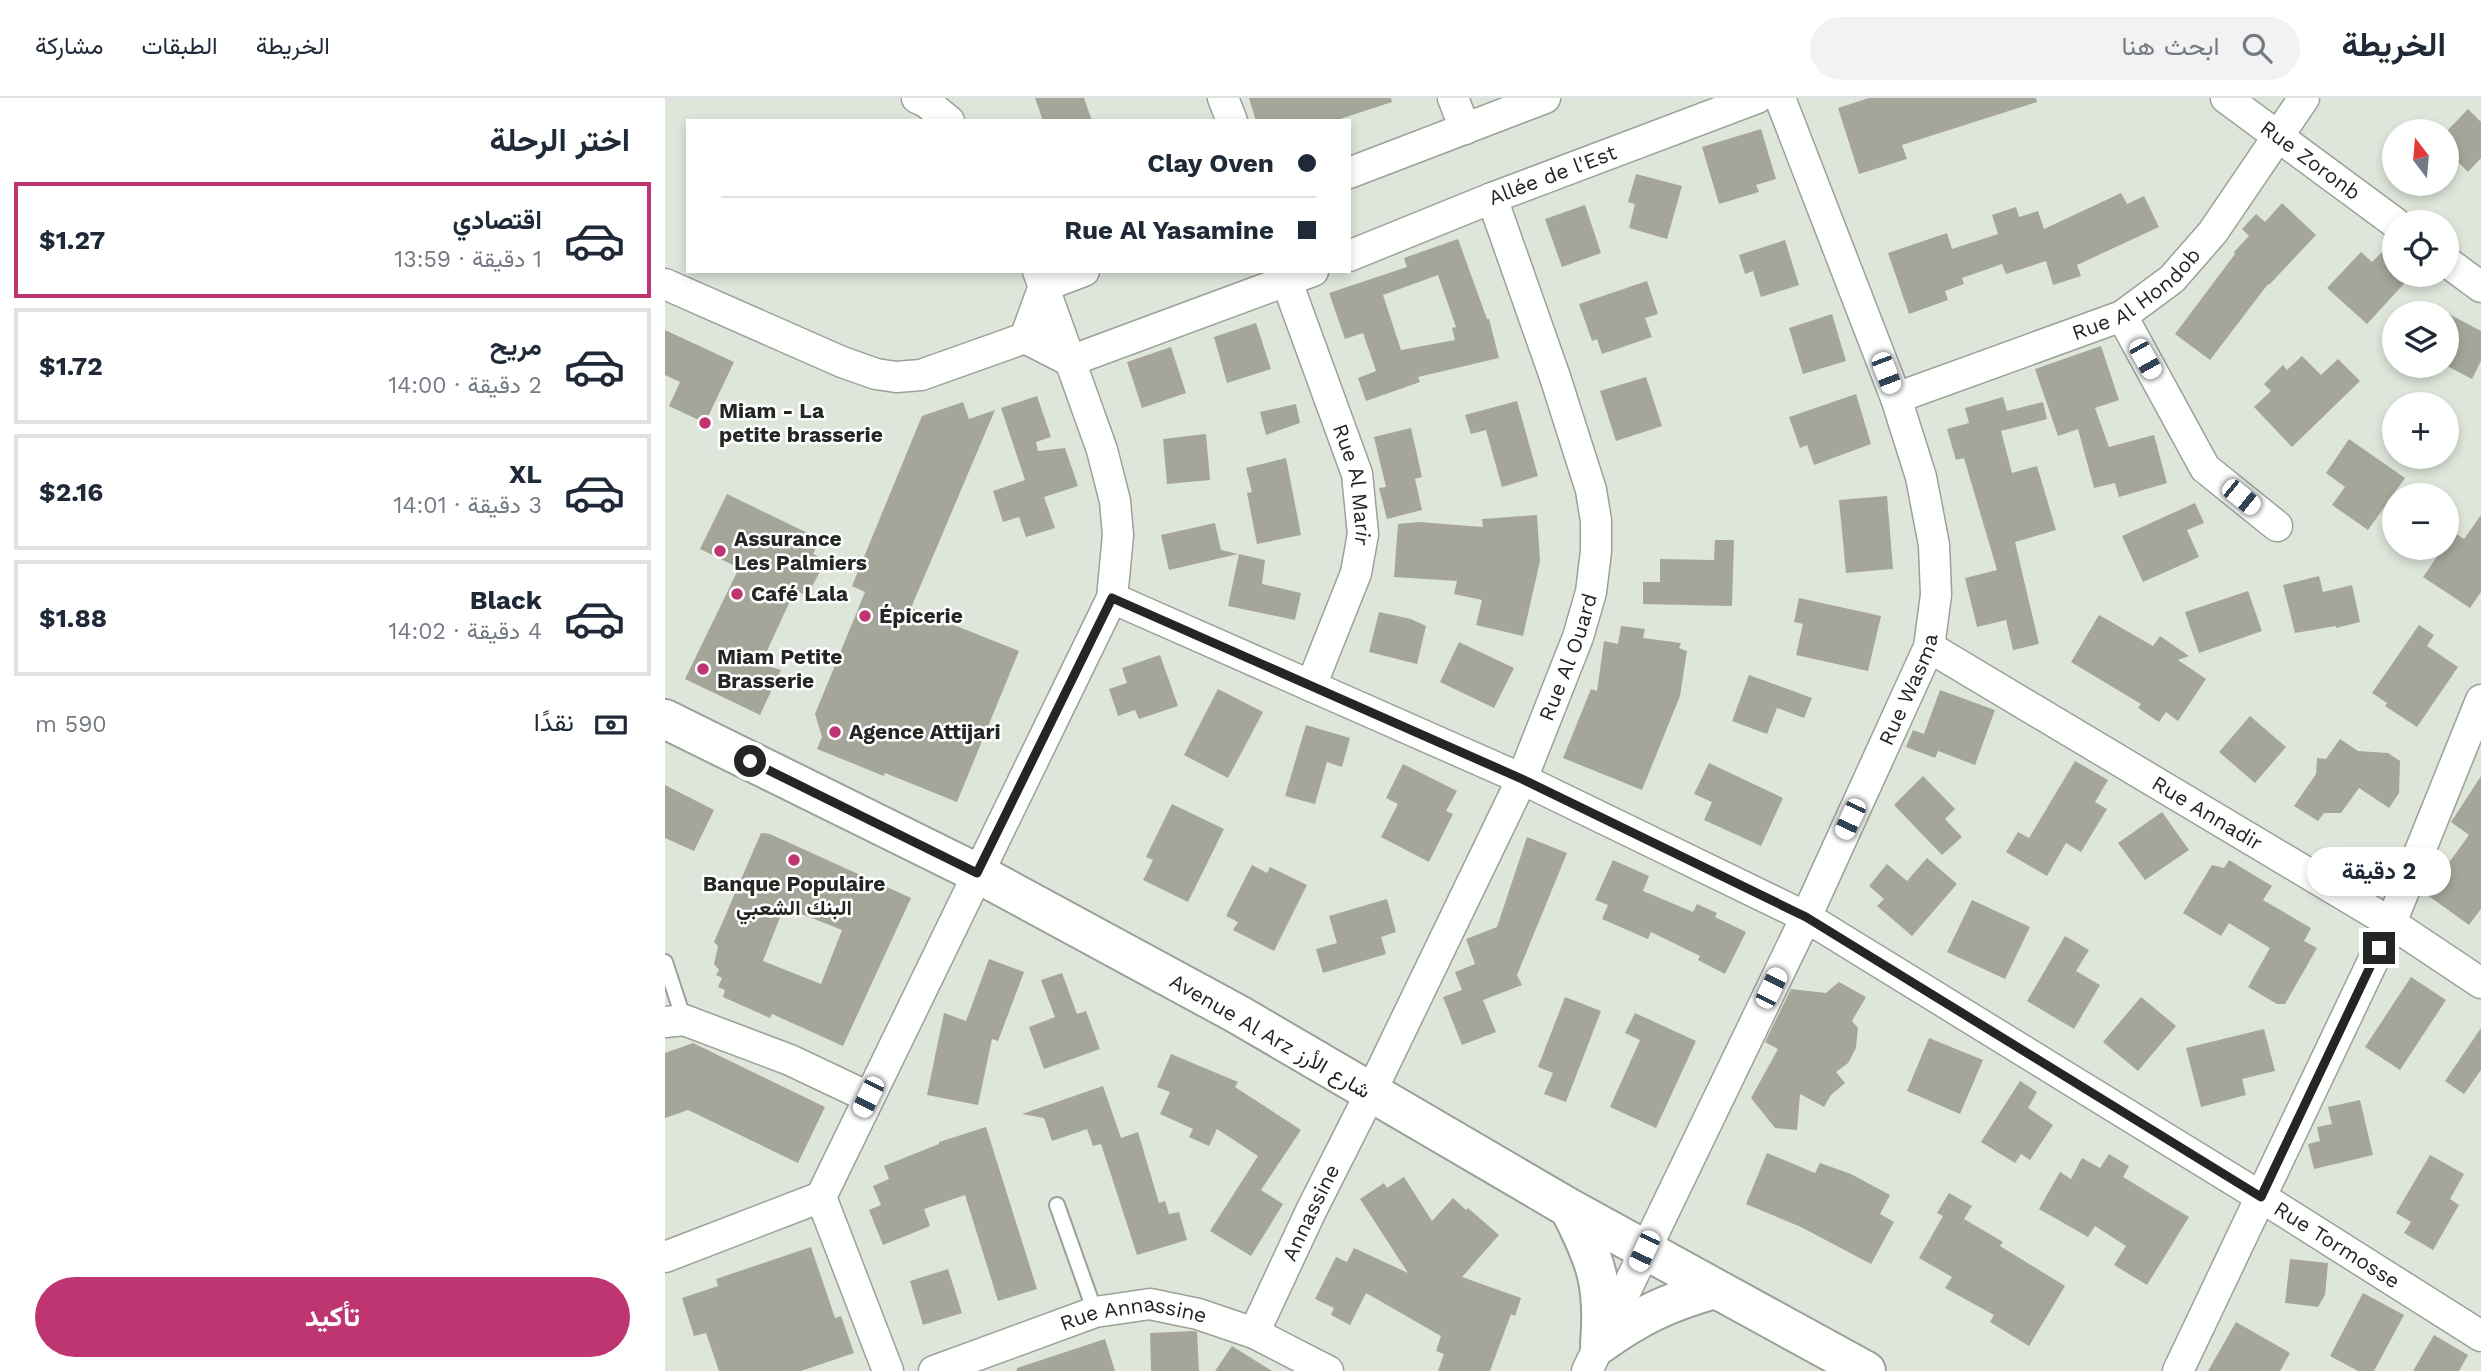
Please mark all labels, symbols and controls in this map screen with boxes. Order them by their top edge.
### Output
search box [1810,17,2300,80]
text: الخريطة [2342,25,2446,64]
icon: search [2238,29,2276,67]
text: ابحث هنا [2121,31,2220,61]
text: مشاركة [35,32,103,60]
text: الطبقات [141,32,218,60]
text: الخريطة [256,32,330,60]
street label: Rue Zoronb [2256,115,2366,205]
north arrow [2382,119,2459,196]
map controls [2382,119,2459,560]
text: اختر الرحلة [490,121,630,159]
street label: Allée de l'Est [1485,139,1620,210]
text: Clay Oven [1147,148,1274,178]
text: اقتصادي [453,205,542,235]
icon: car [563,209,626,272]
button: locate [2382,210,2459,287]
text: Rue Al Yasamine [1064,215,1274,245]
text: $1.27 [39,225,105,255]
street label: Rue Al Hondob [2068,242,2206,345]
text: 1 دقيقة · 13:59 [394,246,542,273]
button: layers [2382,301,2459,378]
text: مريح [490,331,542,361]
icon: car [563,335,626,398]
car [2126,336,2165,382]
car [1869,350,1904,396]
text: $1.72 [39,351,103,381]
text: 2 دقيقة · 14:00 [388,372,542,399]
button: + [2382,392,2459,469]
place label: Miam - La petite brasserie [719,398,883,447]
marker: Miam - La petite brasserie [697,415,713,431]
street label: Rue Al Marir [1328,420,1376,548]
text: XL [509,459,542,489]
icon: car [563,461,626,524]
car [2219,476,2264,518]
text: $2.16 [39,477,103,507]
button: − [2382,483,2459,560]
text: 3 دقيقة · 14:01 [394,492,542,519]
place label: Assurance Les Palmiers [734,526,867,575]
marker: Assurance Les Palmiers [712,543,728,559]
place label: Café Lala [751,581,849,606]
text: Black [470,585,542,615]
marker: Café Lala [729,586,745,602]
icon: car [563,587,626,650]
street label: Rue Al Ouard [1533,590,1602,724]
text: $1.88 [39,603,107,633]
place label: Épicerie [879,603,963,628]
marker: Épicerie [857,608,873,624]
text: 4 دقيقة · 14:02 [388,618,542,645]
street label: Rue Wasma [1873,632,1943,749]
place label: Miam Petite Brasserie [717,644,843,693]
marker: Miam Petite Brasserie [695,661,711,677]
icon: cash [592,706,630,744]
text: نقدًا [534,707,574,737]
text: 590 m [35,711,107,738]
place label: Agence Attijari [849,719,1001,744]
marker: Agence Attijari [827,724,843,740]
route start [734,745,766,777]
street label: Rue Annadir [2148,770,2268,856]
car [1832,796,1869,842]
callout: 2 دقيقة [2307,846,2451,896]
marker: Banque Populaire البنك الشعبي [786,852,802,868]
text: 2 دقيقة [2342,858,2416,885]
place label: Banque Populaire البنك الشعبي [703,871,885,925]
route end [2363,932,2395,964]
car [1753,965,1790,1011]
street label: Avenue Al Arz شارع الأرز [1164,968,1375,1105]
car [850,1074,887,1120]
street label: Annassine [1276,1160,1345,1265]
street label: Rue Tormosse [2270,1196,2405,1294]
car [1626,1228,1663,1274]
button: تأكيد [35,1277,630,1357]
street label: Rue Annassine [1056,1290,1211,1336]

